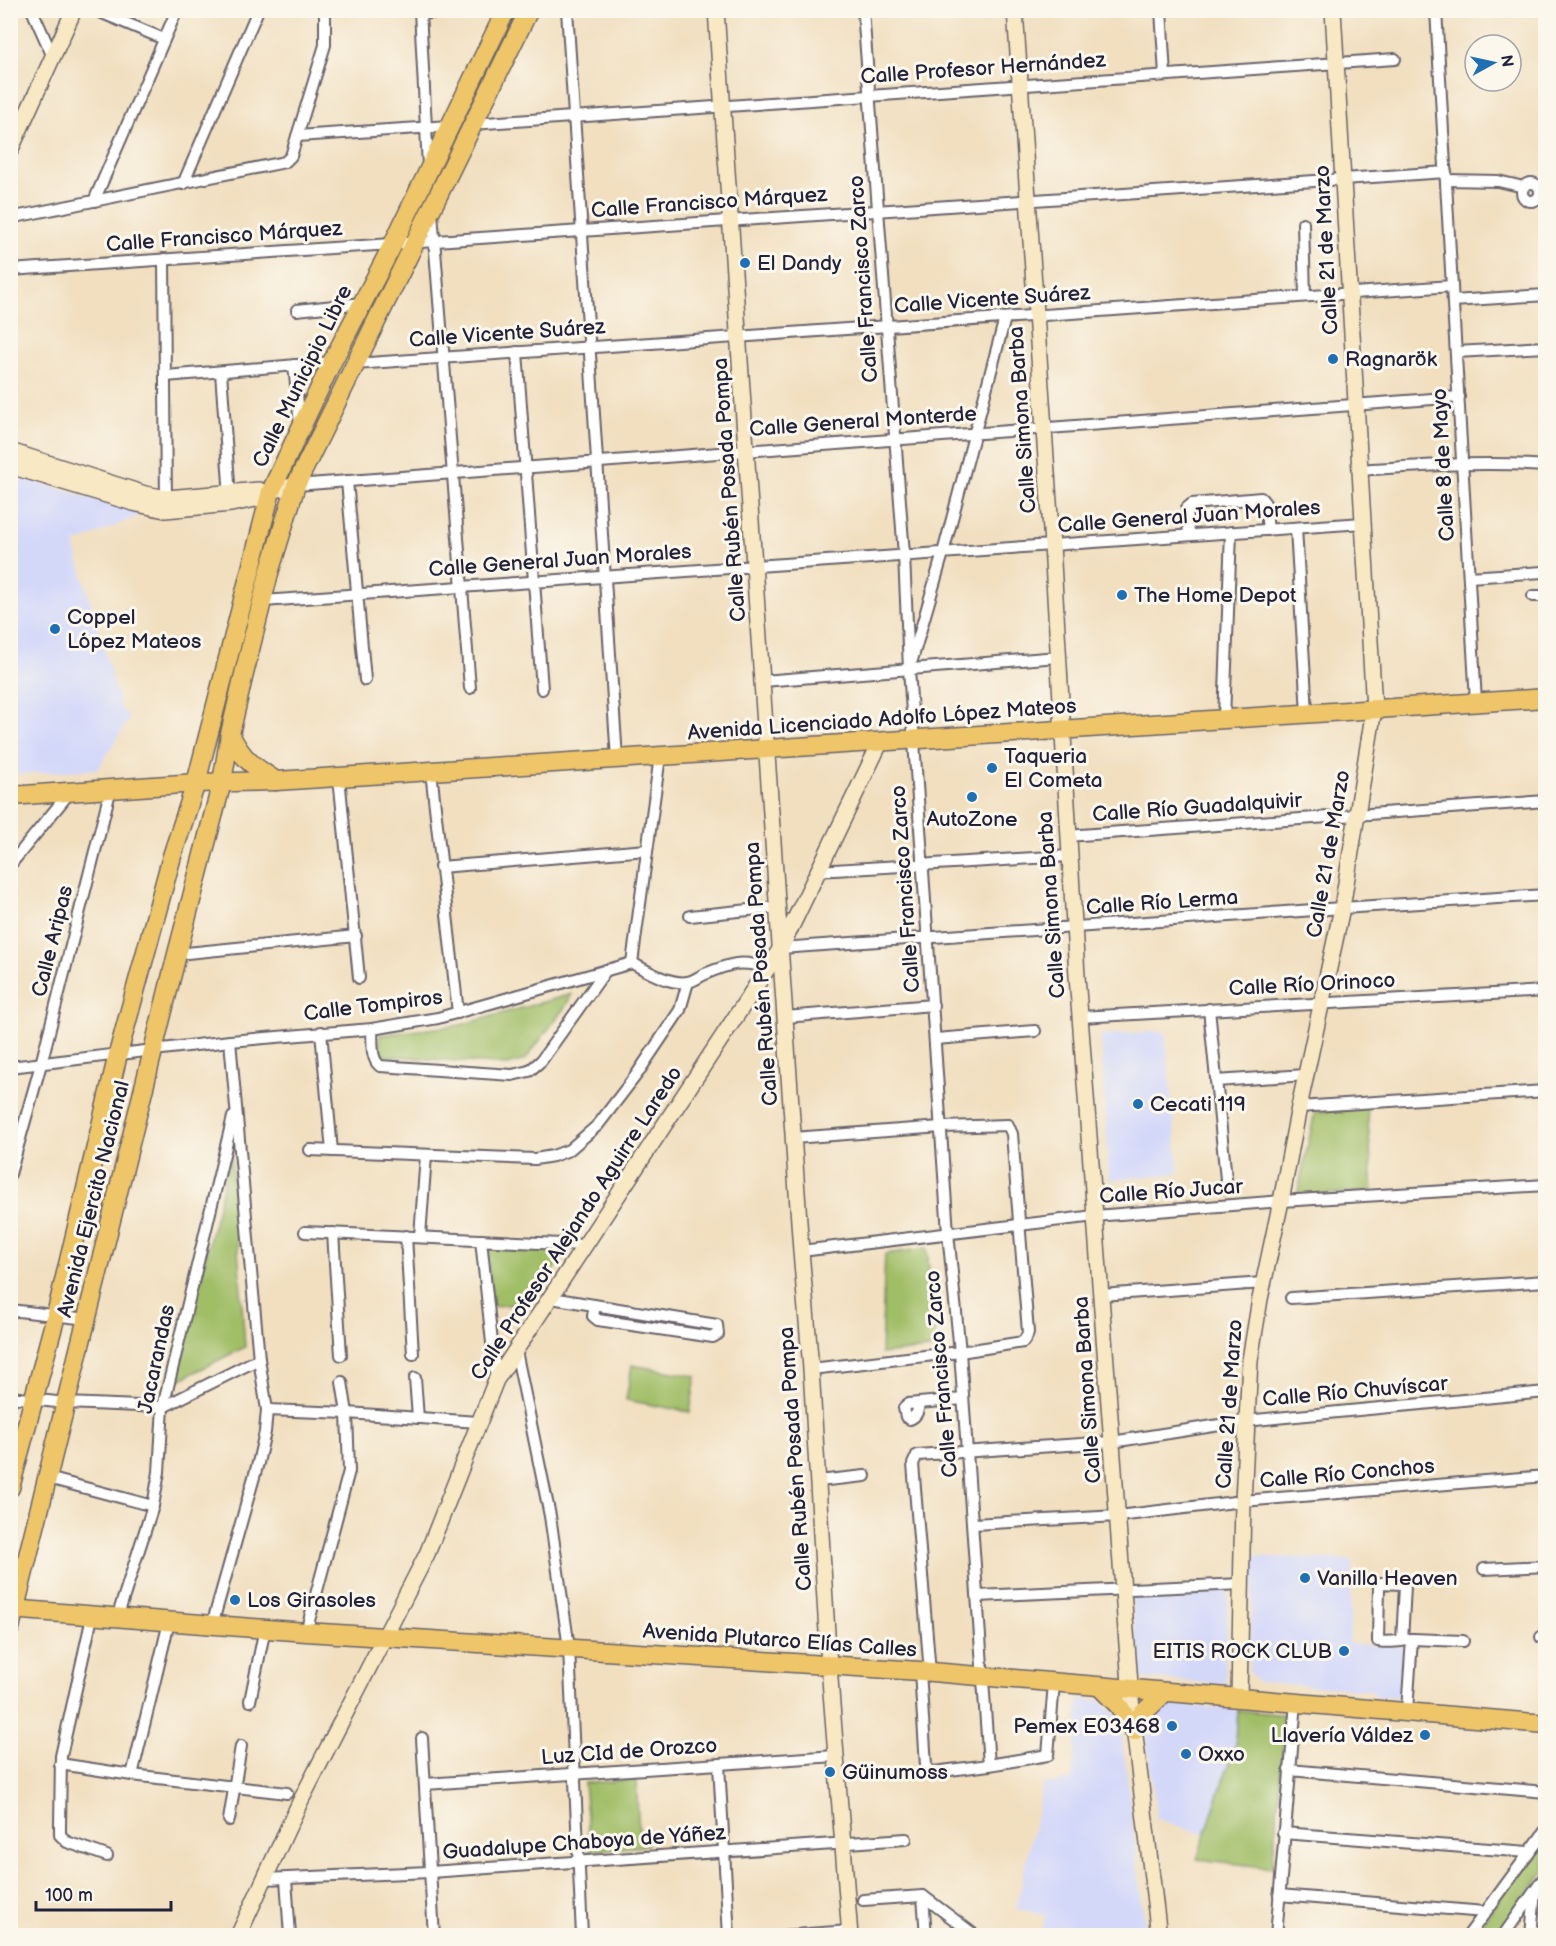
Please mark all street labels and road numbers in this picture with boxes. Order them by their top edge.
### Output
street label: Calle Profesor Hernández [860,47,1107,90]
street label: Calle 21 de Marzo [1310,164,1343,335]
street label: Calle Francisco Zarco [844,174,883,384]
street label: Calle Francisco Márquez [590,182,829,223]
street label: Calle Francisco Márquez [105,216,344,257]
street label: Calle Vicente Suárez [893,280,1092,319]
street label: Calle Municipio Libre [247,281,358,472]
street label: Calle Vicente Suárez [408,314,607,353]
street label: Calle Simona Barba [1003,326,1042,514]
street label: Calle Rubén Posada Pompa [708,357,751,623]
street label: Calle 8 de Mayo [1427,388,1460,542]
street label: Calle General Monterde [749,401,978,442]
street label: Calle General Juan Morales [1057,495,1321,538]
street label: Calle General Juan Morales [428,539,692,582]
street label: Avenida Licenciado Adolfo López Mateos [687,693,1077,746]
street label: Calle 21 de Marzo [1301,768,1356,940]
street label: Calle Francisco Zarco [886,784,925,994]
street label: Calle Río Guadalquivir [1091,788,1303,827]
street label: Calle Simona Barba [1032,811,1071,999]
street label: Calle Rubén Posada Pompa [740,841,783,1107]
street label: Calle Aripas [27,883,78,999]
street label: Calle Río Lerma [1085,885,1239,920]
street label: Calle Río Orinoco [1228,968,1396,1001]
street label: Calle Tompiros [302,985,444,1026]
street label: Calle Profesor Alejando Aguirre Laredo [465,1062,687,1385]
street label: Avenida Ejercito Nacional [52,1078,135,1320]
street label: Calle Río Jucar [1098,1174,1244,1209]
street label: Calle Francisco Zarco [920,1269,963,1479]
street label: Calle Simona Barba [1068,1296,1107,1484]
street label: Jacarandas [133,1302,180,1416]
street label: Calle 21 de Marzo [1211,1318,1248,1490]
street label: Calle Rubén Posada Pompa [774,1326,817,1592]
street label: Calle Río Chuvíscar [1261,1371,1449,1412]
street label: Calle Río Conchos [1259,1453,1436,1494]
street label: Avenida Plutarco Elías Calles [642,1618,918,1663]
street label: Luz CId de Orozco [540,1733,718,1770]
street label: Guadalupe Chaboya de Yáñez [442,1820,727,1865]

